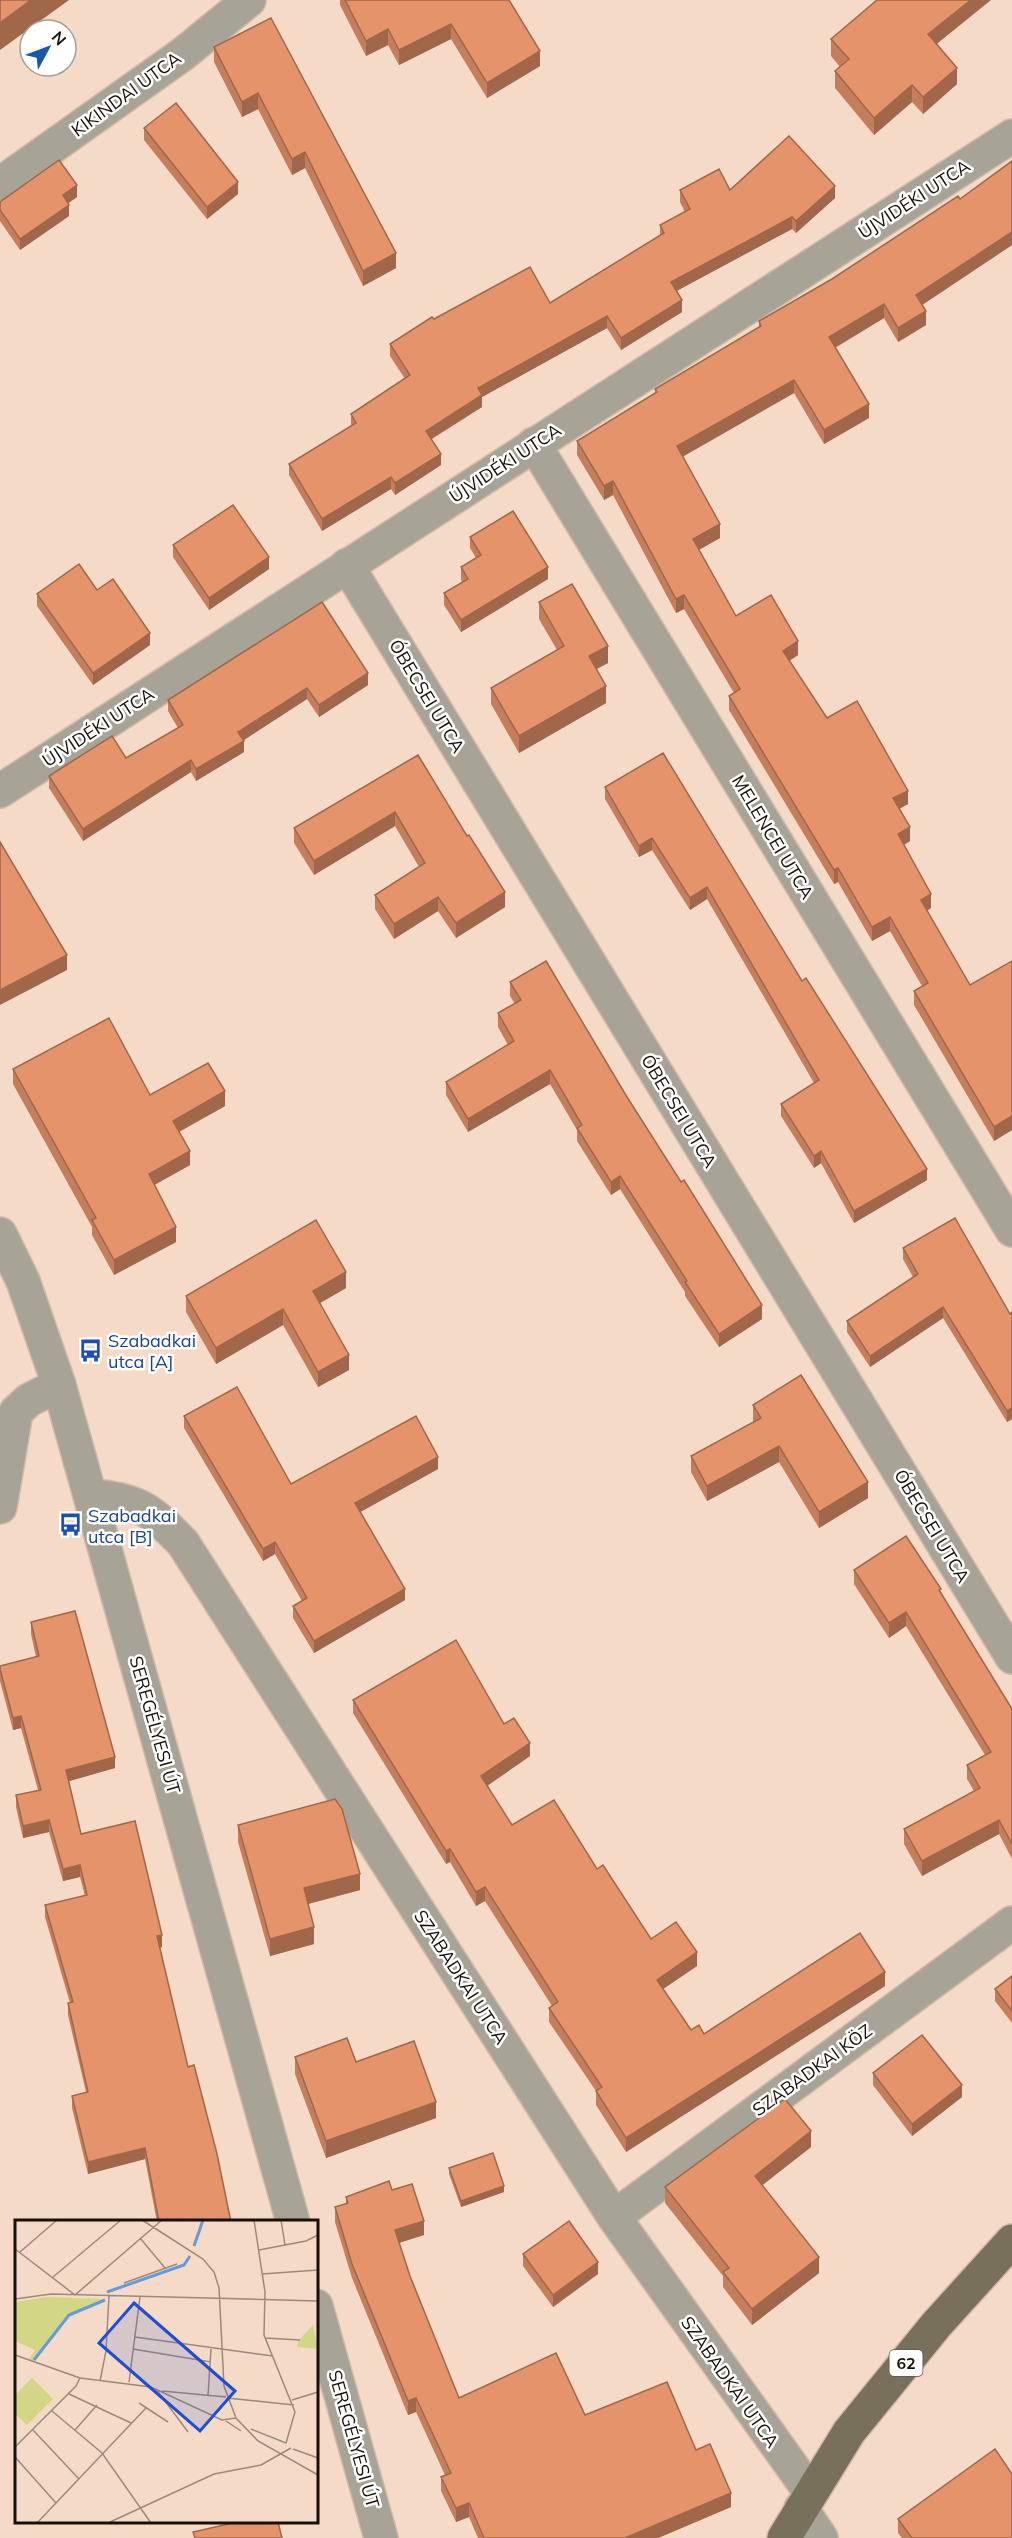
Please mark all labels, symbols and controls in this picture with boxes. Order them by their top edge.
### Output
north arrow [18,18,78,78]
text: N [48,27,71,49]
street label: KIKINDAI UTCA [67,47,185,141]
street label: ÚJVIDÉKI UTCA [854,154,974,244]
street label: ÚJVIDÉKI UTCA [445,418,565,508]
street label: ÓBECSEI UTCA [384,635,470,757]
street label: ÚJVIDÉKI UTCA [38,682,158,772]
street label: MELENCEI UTCA [727,771,819,903]
street label: ÓBECSEI UTCA [636,1050,722,1172]
place label: Szabadkai utca [A] [108,1329,196,1373]
bus stop icon: Szabadkai utca [A] [77,1337,103,1363]
street label: ÓBECSEI UTCA [889,1465,975,1587]
place label: Szabadkai utca [B] [88,1504,176,1548]
bus stop icon: Szabadkai utca [B] [57,1512,83,1538]
street label: SEREGÉLYESI ÚT [124,1653,186,1797]
street label: SZABADKAI UTCA [409,1905,513,2049]
street label: SZABADKAI KÖZ [748,2019,877,2121]
inset map [15,2220,318,2523]
street label: SZABADKAI UTCA [676,2312,784,2452]
road number: 62 [890,2350,922,2376]
street label: SEREGÉLYESI ÚT [323,2367,385,2511]

